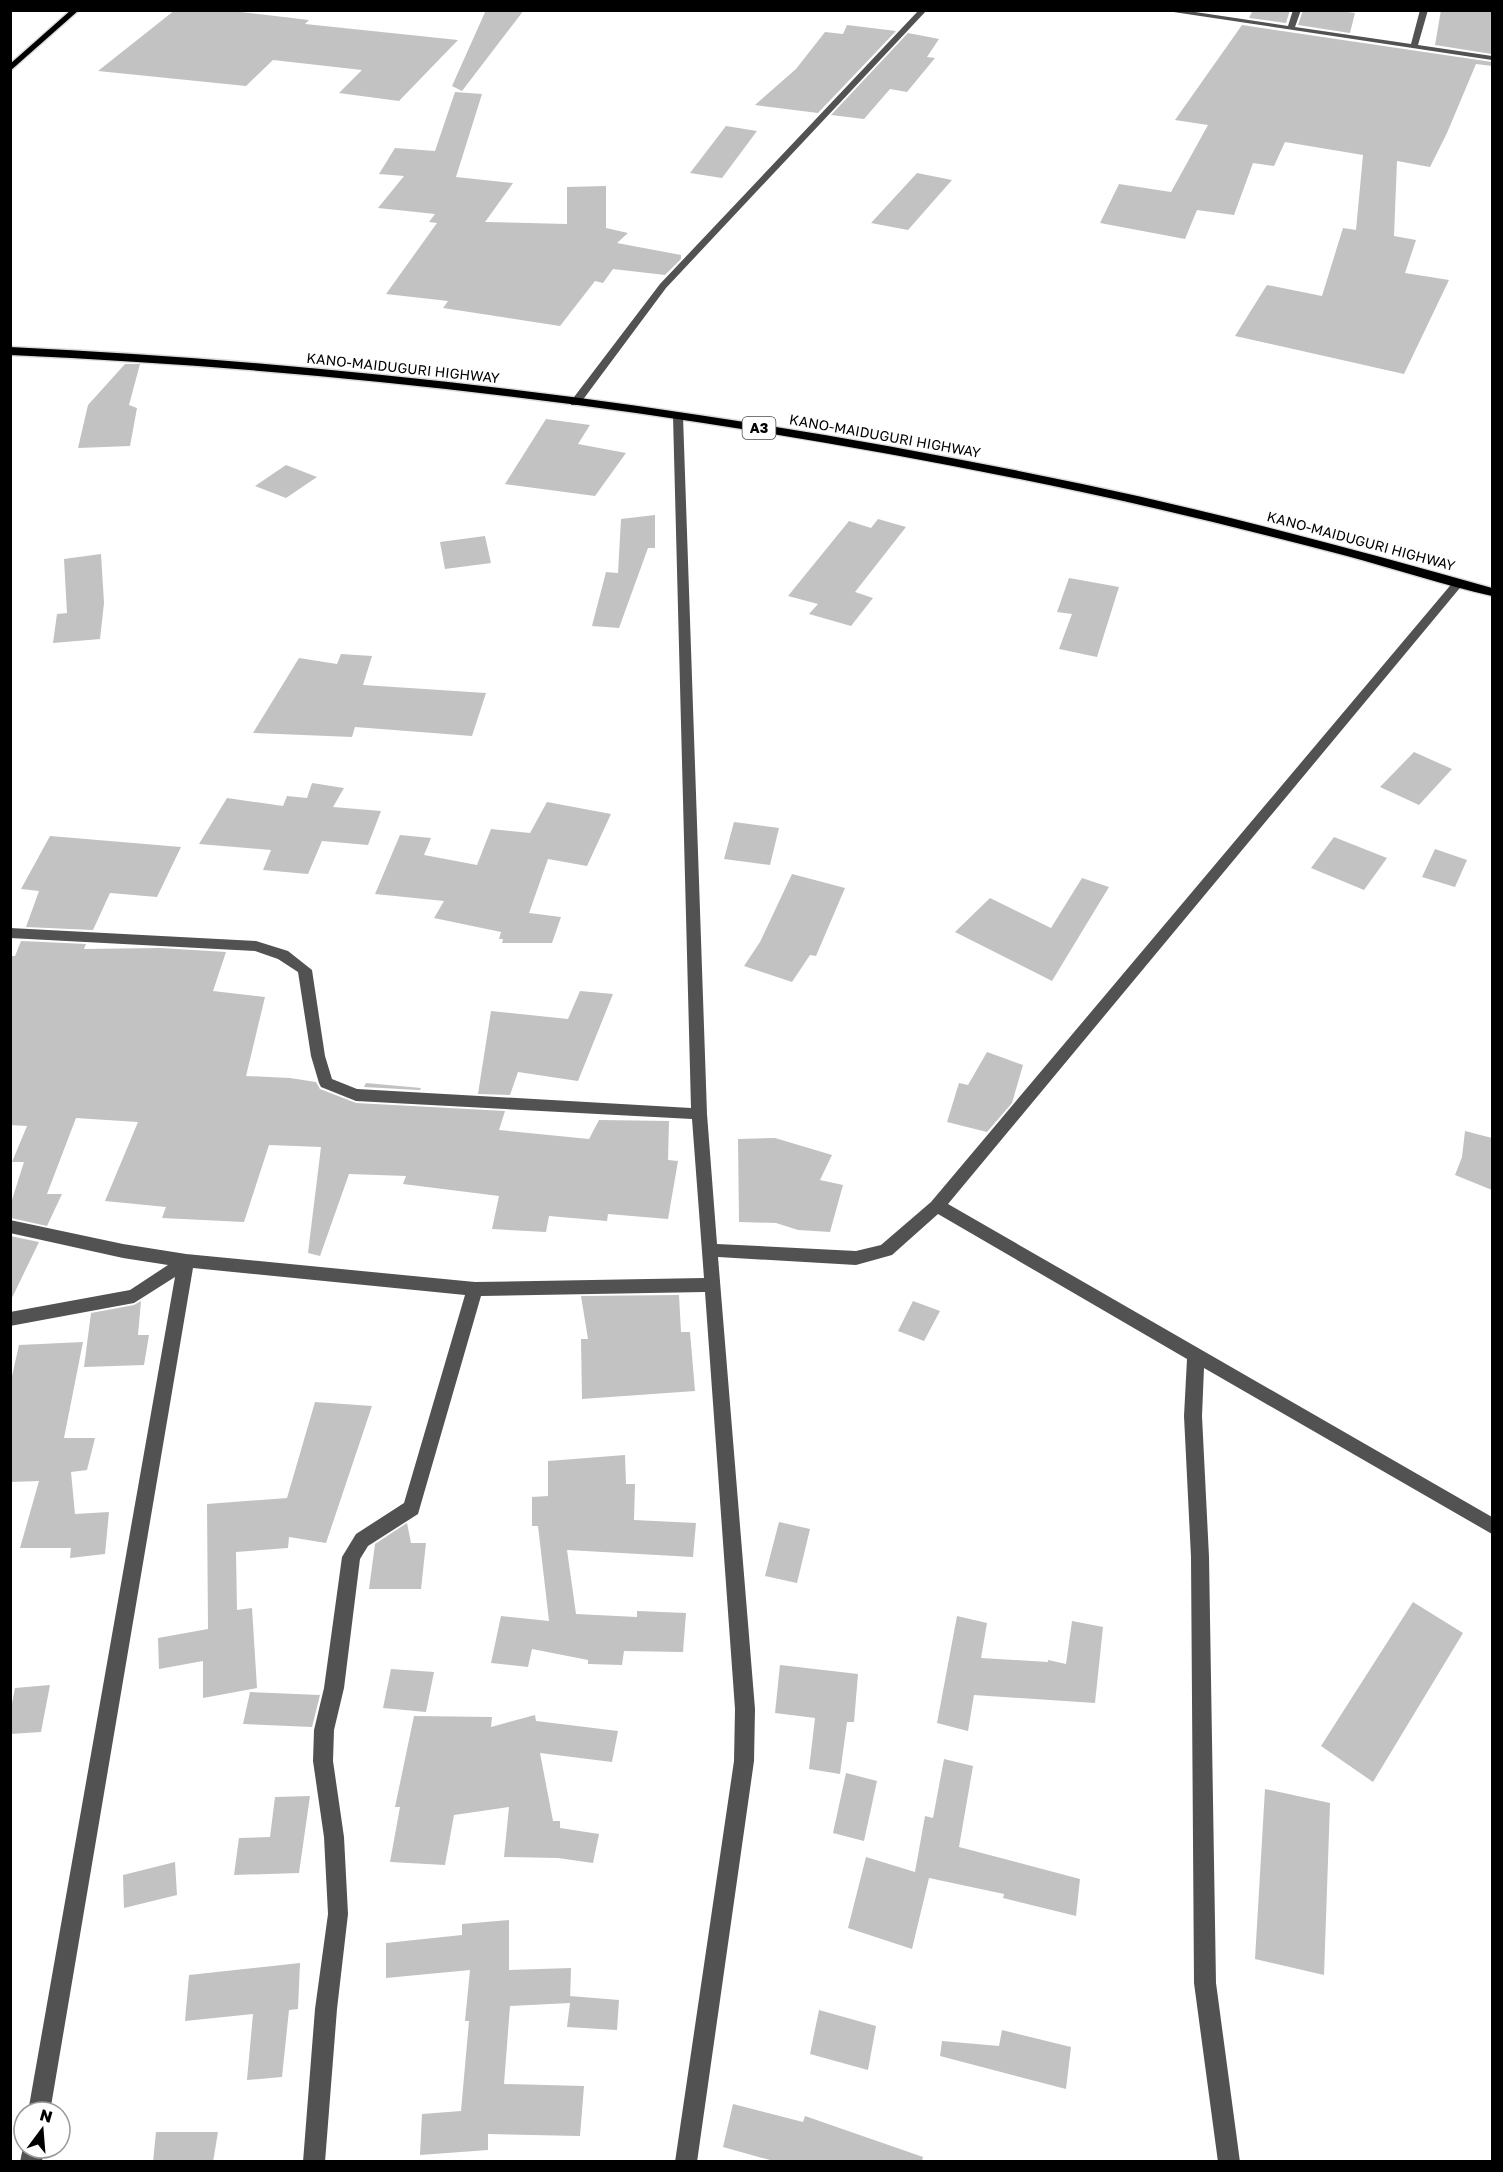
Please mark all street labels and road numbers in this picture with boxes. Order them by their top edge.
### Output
street label: KANO-MAIDUGURI HIGHWAY [306,349,500,386]
street label: KANO-MAIDUGURI HIGHWAY [788,410,982,461]
road number: A3 [742,417,776,439]
street label: KANO-MAIDUGURI HIGHWAY [1265,507,1457,574]

